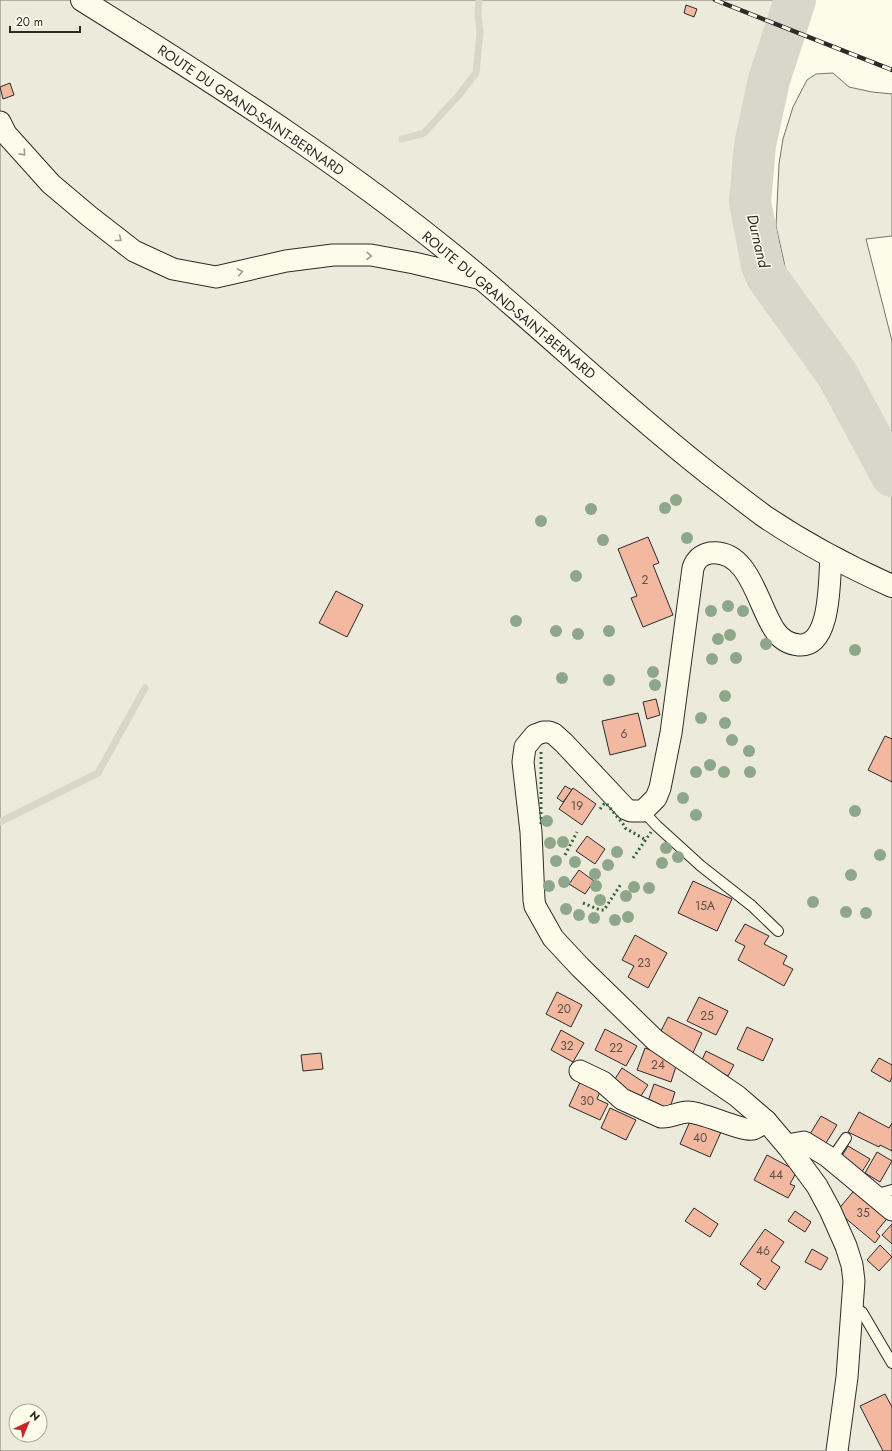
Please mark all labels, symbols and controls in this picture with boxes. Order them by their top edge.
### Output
scale bar [10,8,80,34]
text: 20 m [16,13,43,31]
street label: ROUTE DU GRAND-SAINT-BERNARD [154,40,348,180]
one-way arrow [18,148,25,155]
water label: Durnand [741,212,775,271]
street label: ROUTE DU GRAND-SAINT-BERNARD [418,226,600,384]
one-way arrow [115,235,122,242]
one-way arrow [366,251,372,260]
one-way arrow [237,268,243,276]
house number: 2 [642,571,649,589]
house number: 6 [621,725,628,743]
house number: 19 [571,797,583,815]
house number: 15A [695,897,715,915]
house number: 23 [637,954,651,972]
house number: 20 [557,1000,571,1018]
house number: 25 [700,1007,714,1025]
house number: 32 [560,1037,574,1055]
house number: 22 [609,1039,623,1057]
house number: 24 [651,1056,665,1074]
house number: 30 [580,1092,594,1110]
house number: 40 [693,1129,707,1147]
house number: 44 [769,1166,783,1184]
house number: 35 [856,1204,870,1222]
house number: 46 [756,1242,770,1260]
north arrow [8,1403,48,1443]
text: N [26,1407,44,1425]

